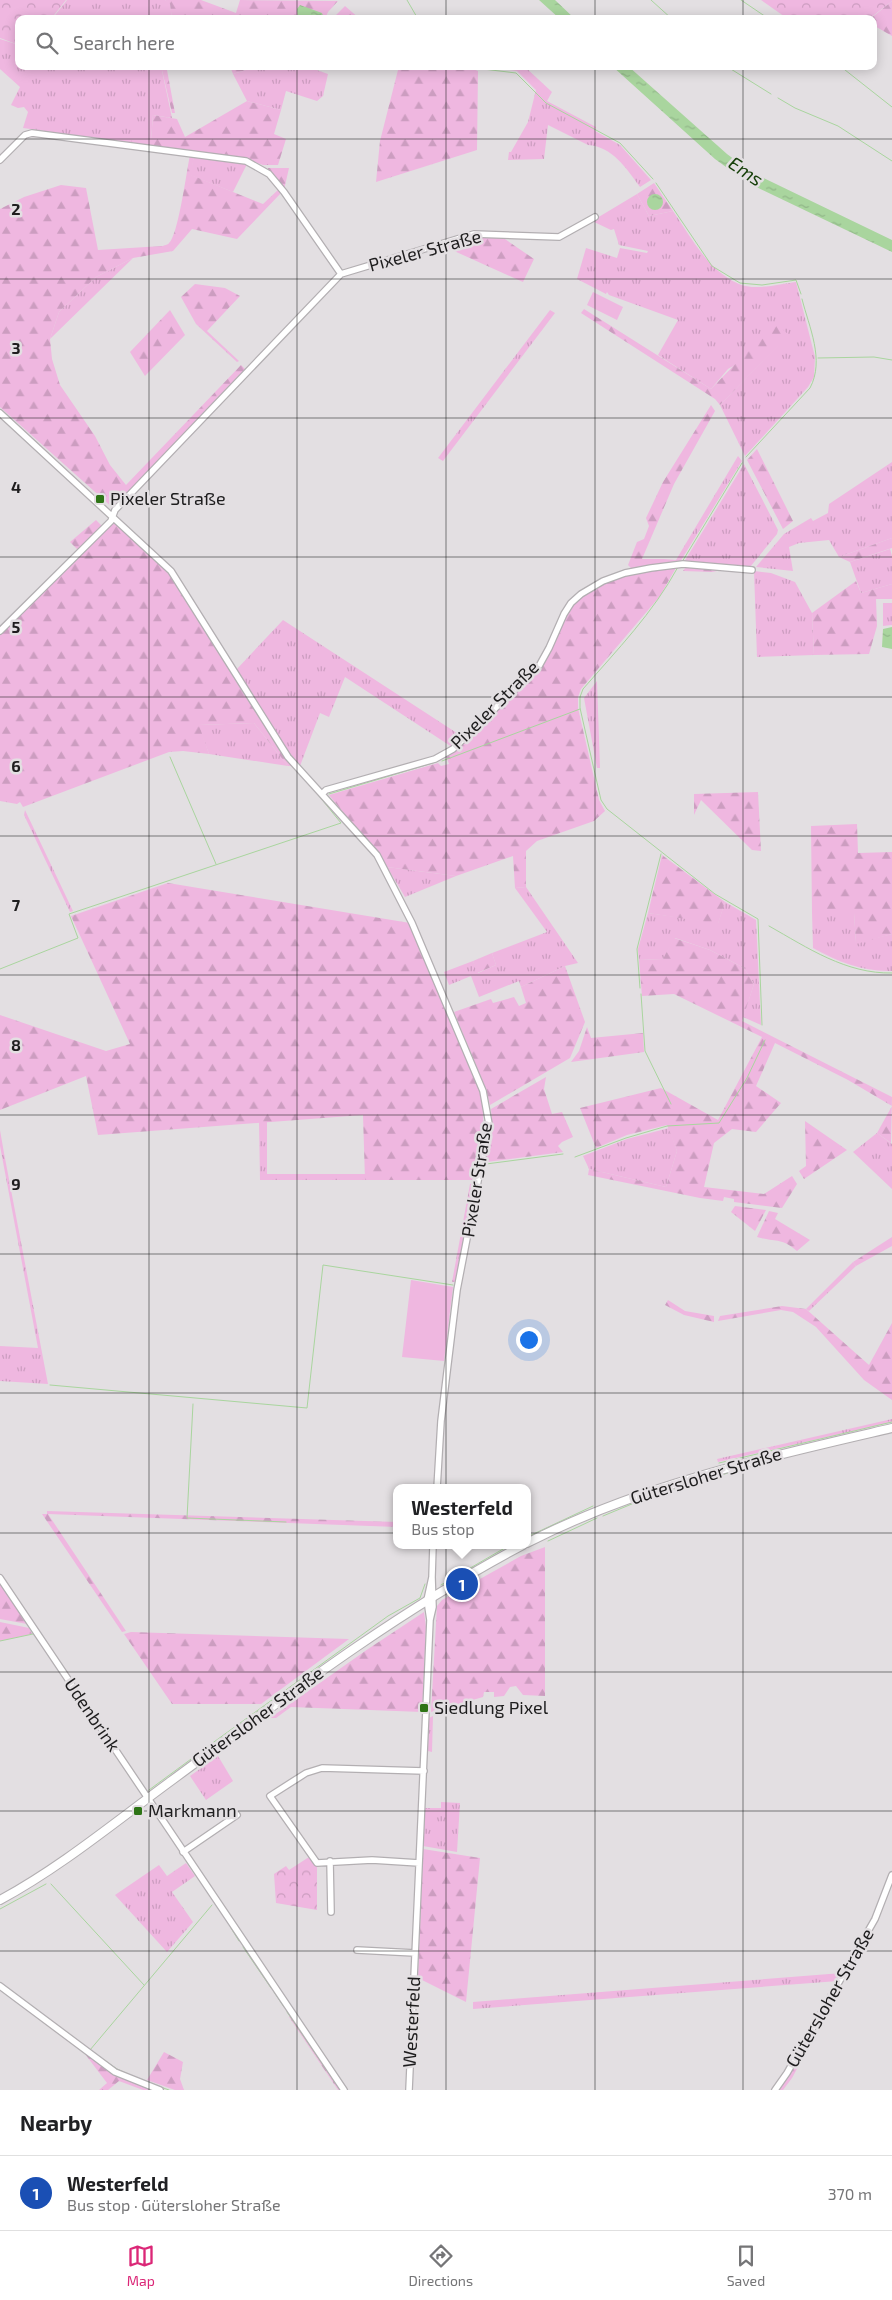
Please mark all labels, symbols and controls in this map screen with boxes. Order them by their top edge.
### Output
search box [15,15,877,70]
icon: search [33,29,61,57]
text: Search here [73,31,175,54]
water label: Ems [725,151,768,190]
text: 2 [11,199,21,218]
street label: Pixeler Straße [366,224,483,276]
text: 3 [11,338,21,357]
text: 4 [11,477,21,496]
place label: Pixeler Straße [110,487,226,509]
marker: Pixeler Straße [94,493,106,505]
text: 5 [12,617,21,636]
street label: Pixeler Straße [446,656,543,753]
text: 6 [11,756,21,775]
text: 7 [12,895,21,914]
text: 8 [11,1035,21,1054]
street label: Pixeler Straße [456,1121,496,1239]
text: 9 [11,1174,21,1193]
your location [516,1327,542,1353]
street label: Gütersloher Straße [628,1442,784,1508]
popup [393,1484,531,1549]
text: Westerfeld [411,1496,513,1519]
text: Bus stop [411,1519,475,1538]
pin: 1 [446,1565,478,1603]
street label: Gütersloher Straße [188,1661,327,1771]
street label: Udenbrink [60,1673,125,1755]
place label: Siedlung Pixel [434,1696,549,1718]
marker: Siedlung Pixel [418,1702,430,1714]
place label: Markmann [148,1799,237,1821]
marker: Markmann [132,1805,144,1817]
street label: Gütersloher Straße [780,1924,878,2071]
street label: Westerfeld [398,1976,424,2068]
text: Nearby [20,2110,92,2135]
text: Westerfeld [67,2172,169,2195]
text: 1 [33,2184,39,2203]
text: 370 m [828,2184,872,2203]
text: Bus stop · Gütersloher Straße [67,2195,281,2214]
tab: Map [127,2242,155,2289]
tab: Directions [409,2242,473,2289]
tab: Saved [727,2242,765,2289]

